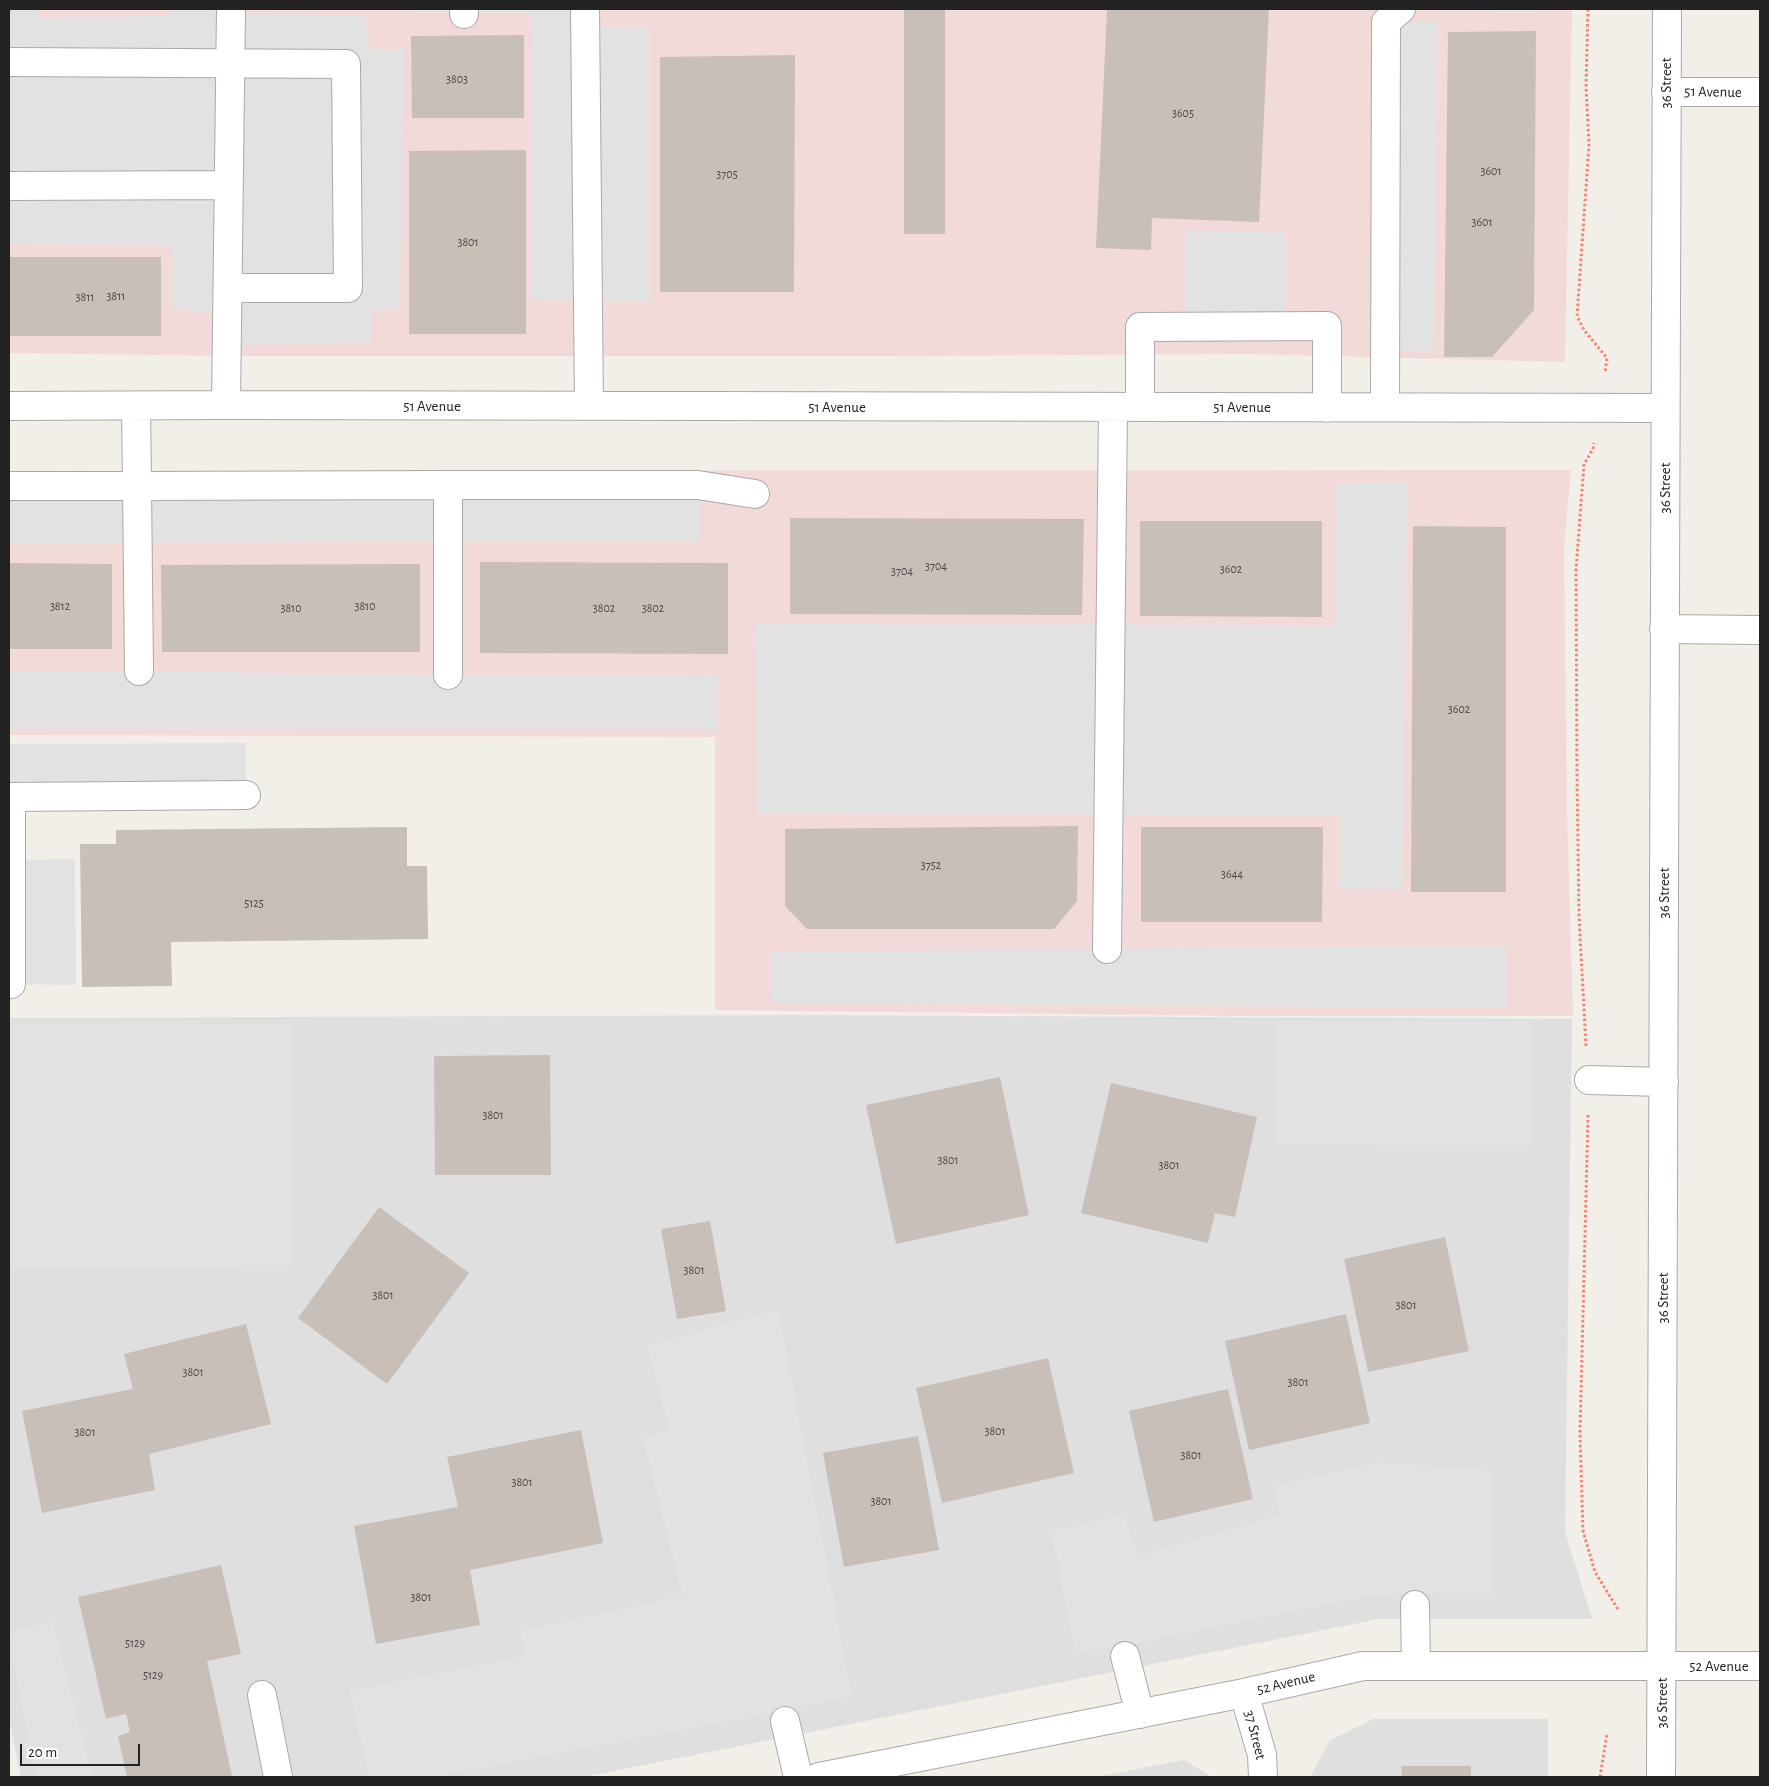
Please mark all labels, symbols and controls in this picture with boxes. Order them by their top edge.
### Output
street label: 36 Street [1657,57,1675,109]
house number: 3803 [446,72,468,86]
street label: 51 Avenue [1684,82,1742,102]
house number: 3605 [1172,106,1194,120]
house number: 3601 [1480,164,1502,178]
house number: 3705 [716,167,738,181]
house number: 3601 [1471,215,1493,229]
house number: 3801 [457,235,479,249]
house number: 3811 [107,289,125,303]
house number: 3811 [76,290,94,304]
street label: 51 Avenue [403,397,461,415]
street label: 51 Avenue [808,398,866,416]
street label: 51 Avenue [1213,398,1271,416]
street label: 36 Street [1656,462,1674,514]
house number: 3704 [925,559,947,573]
house number: 3602 [1220,562,1242,576]
house number: 3704 [891,564,913,578]
house number: 3812 [50,599,70,613]
house number: 3810 [354,599,376,613]
house number: 3810 [280,601,302,615]
house number: 3802 [593,601,615,615]
house number: 3802 [642,601,664,615]
house number: 3602 [1448,702,1470,716]
house number: 3752 [921,858,941,872]
house number: 3644 [1221,867,1243,881]
street label: 36 Street [1655,867,1673,919]
house number: 5125 [244,896,264,910]
house number: 3801 [482,1108,504,1122]
house number: 3801 [937,1153,959,1167]
house number: 3801 [1158,1158,1180,1172]
house number: 3801 [683,1263,705,1277]
street label: 36 Street [1654,1272,1672,1324]
house number: 3801 [372,1288,394,1302]
house number: 3801 [1395,1298,1417,1312]
house number: 3801 [182,1365,204,1379]
house number: 3801 [1287,1375,1309,1389]
house number: 3801 [984,1424,1006,1438]
house number: 3801 [74,1425,96,1439]
house number: 3801 [1180,1448,1202,1462]
house number: 3801 [511,1475,533,1489]
house number: 3801 [870,1494,892,1508]
house number: 3801 [410,1590,432,1604]
house number: 5129 [125,1636,145,1650]
street label: 52 Avenue [1689,1657,1749,1675]
house number: 5129 [143,1668,163,1682]
street label: 52 Avenue [1255,1668,1317,1698]
street label: 36 Street [1653,1677,1671,1729]
street label: 37 Street [1240,1708,1270,1762]
scale bar [22,1734,142,1766]
text: 20 m [28,1745,57,1760]

